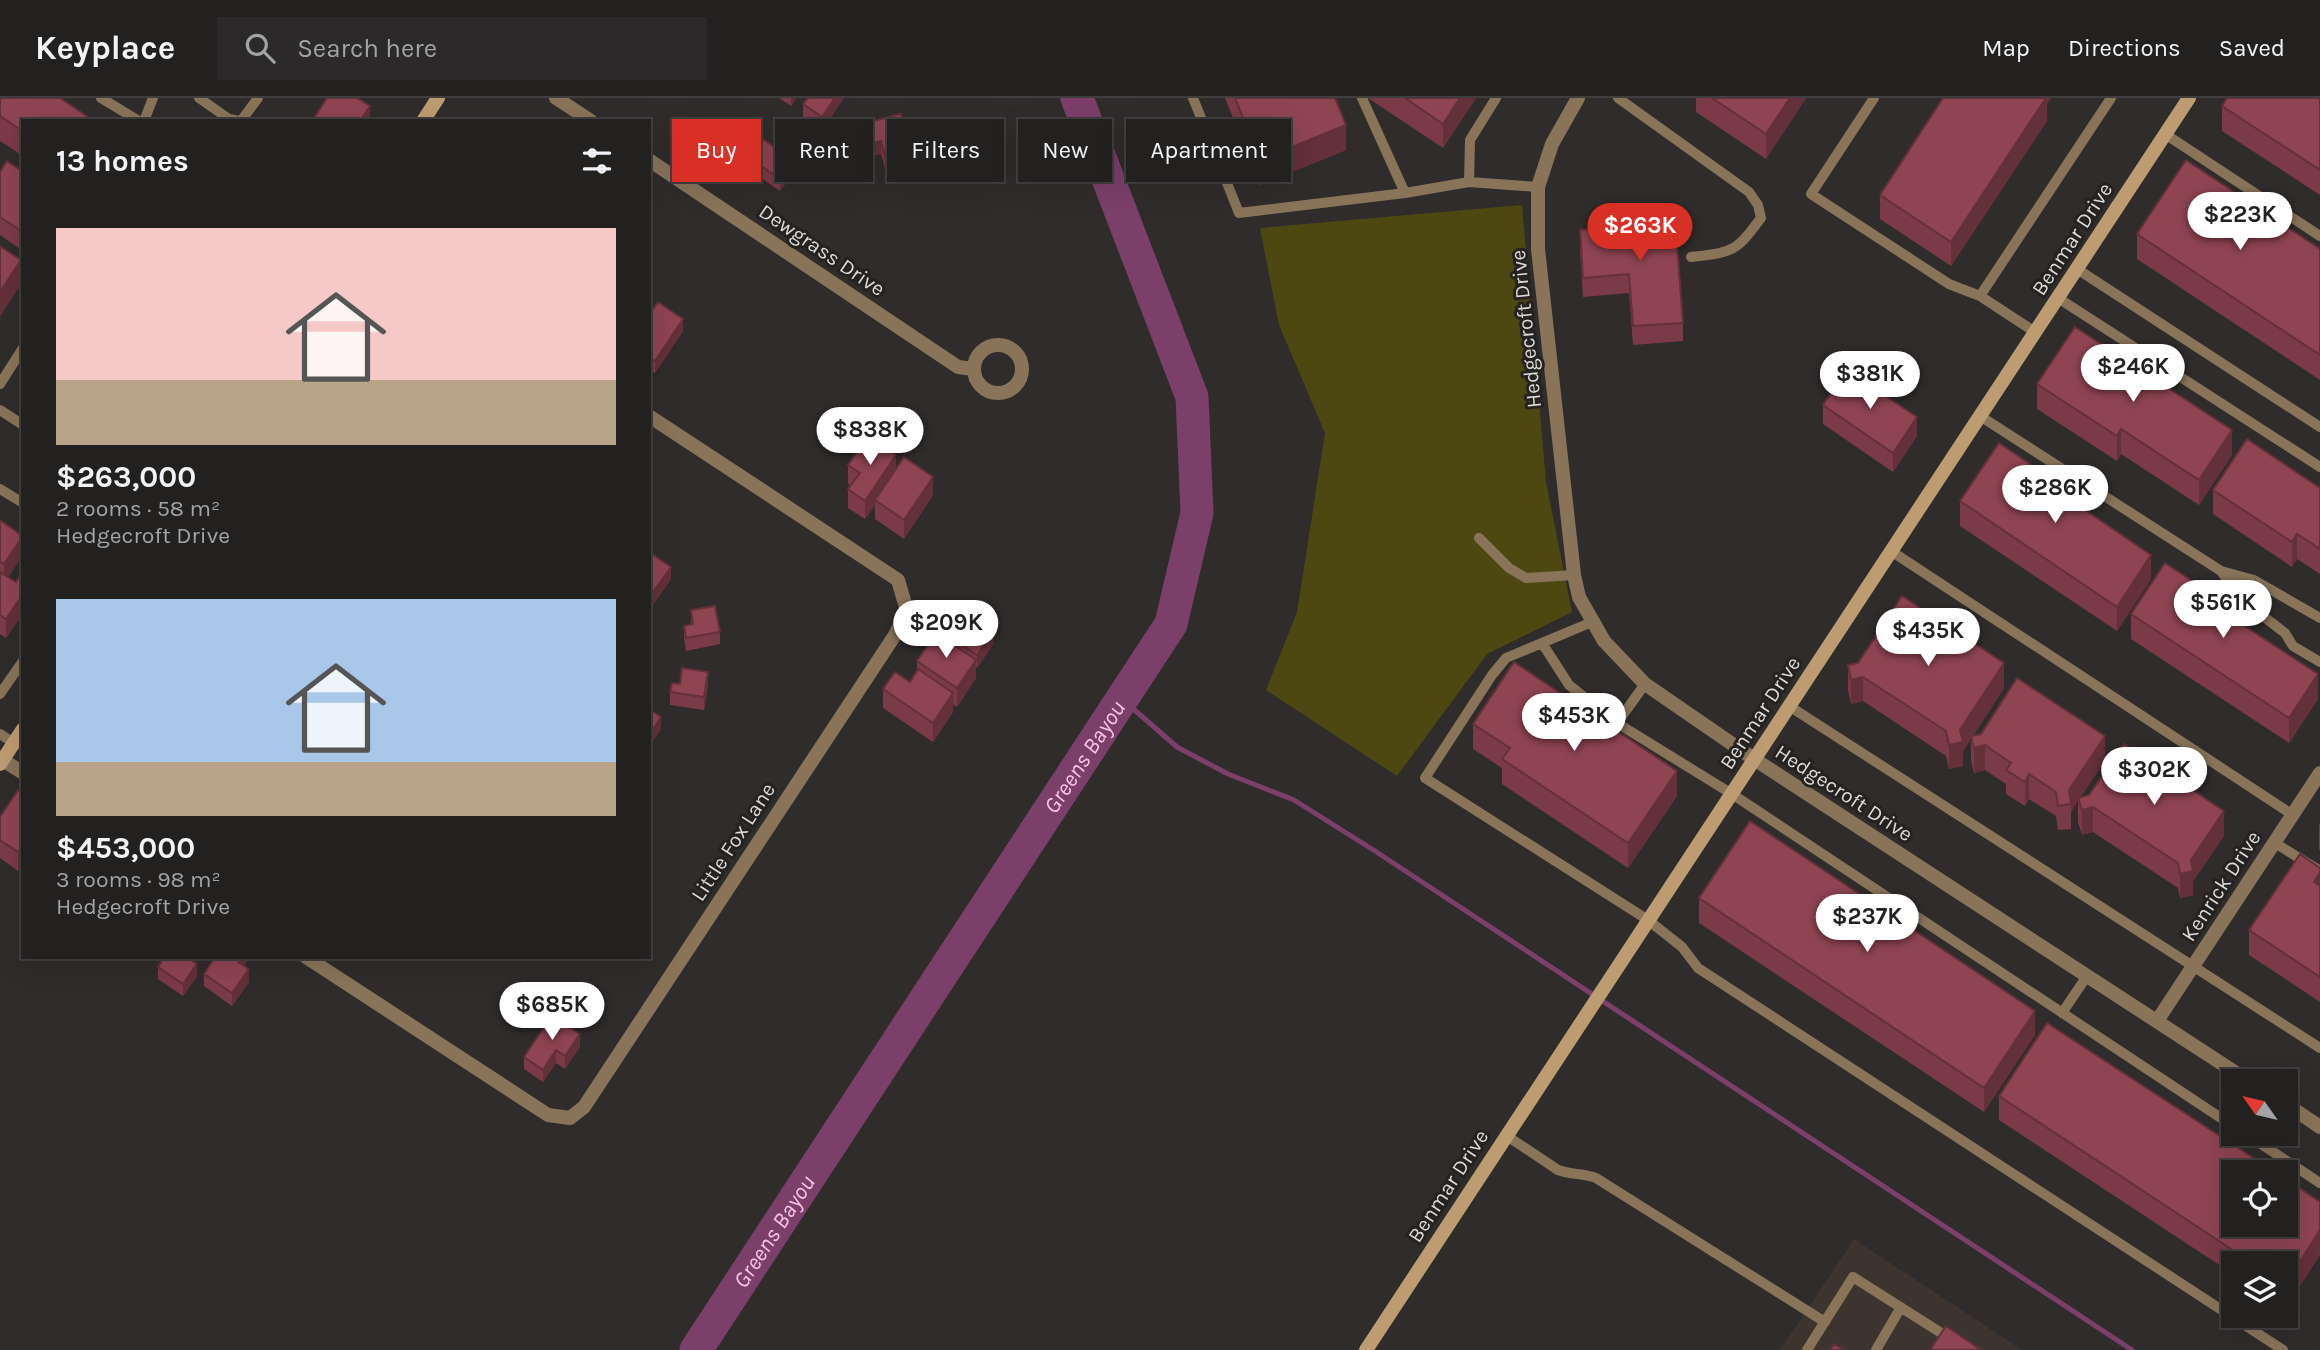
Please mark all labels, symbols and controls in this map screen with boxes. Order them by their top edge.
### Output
search box [217,17,707,80]
text: Keyplace [35,29,175,67]
icon: search [241,29,279,67]
text: Search here [297,33,437,64]
text: Map [1982,34,2030,62]
text: Directions [2068,34,2181,62]
text: Saved [2219,34,2285,62]
chip: Buy [672,119,761,182]
chip: Rent [775,119,873,182]
chip: Filters [887,119,1004,182]
chip: New [1018,119,1112,182]
chip: Apartment [1126,119,1291,182]
icon: filters [578,142,616,180]
text: 13 homes [56,143,189,179]
street label: Benmar Drive [2027,178,2117,300]
pin: $223K [2191,192,2289,252]
street label: Dewgrass Drive [754,199,890,301]
text: $223K [2203,201,2277,228]
pin: $263K [1591,204,1689,263]
text: $263K [1603,212,1677,239]
street label: Hedgecroft Drive [1506,249,1546,409]
icon: home [273,274,399,400]
pin: $246K [2084,344,2182,404]
pin: $381K [1821,352,1919,411]
text: $246K [2097,353,2169,380]
text: $381K [1836,360,1904,387]
pin: $838K [821,408,919,467]
text: $838K [833,416,907,443]
text: $263,000 [56,459,196,495]
pin: $286K [2006,466,2104,525]
text: $286K [2018,474,2092,501]
text: 2 rooms · 58 m² [56,495,220,522]
text: Hedgecroft Drive [56,522,230,549]
pin: $561K [2174,580,2272,640]
text: $561K [2190,589,2256,616]
pin: $209K [897,601,995,660]
pin: $435K [1879,608,1977,668]
text: $209K [909,609,983,636]
text: $435K [1892,617,1964,644]
icon: home [273,645,399,771]
street label: Benmar Drive [1715,652,1805,774]
pin: $453K [1525,694,1623,753]
water label: Greens Bayou [1038,696,1131,818]
text: $453K [1538,702,1610,729]
street label: Hedgecroft Drive [1771,740,1917,846]
pin: $302K [2105,748,2203,807]
text: $302K [2117,756,2191,783]
street label: Little Fox Lane [686,778,780,906]
street label: Kenrick Drive [2176,826,2266,946]
text: $453,000 [56,830,195,866]
text: 3 rooms · 98 m² [56,866,221,893]
text: Hedgecroft Drive [56,893,230,920]
pin: $237K [1818,894,1916,954]
text: $237K [1832,903,1902,930]
pin: $685K [503,982,601,1042]
text: $685K [515,991,589,1018]
north arrow [2221,1069,2298,1146]
map controls [2221,1069,2298,1328]
street label: Benmar Drive [1403,1125,1493,1247]
button: locate [2221,1160,2298,1237]
water label: Greens Bayou [727,1170,821,1293]
button: layers [2221,1251,2298,1328]

